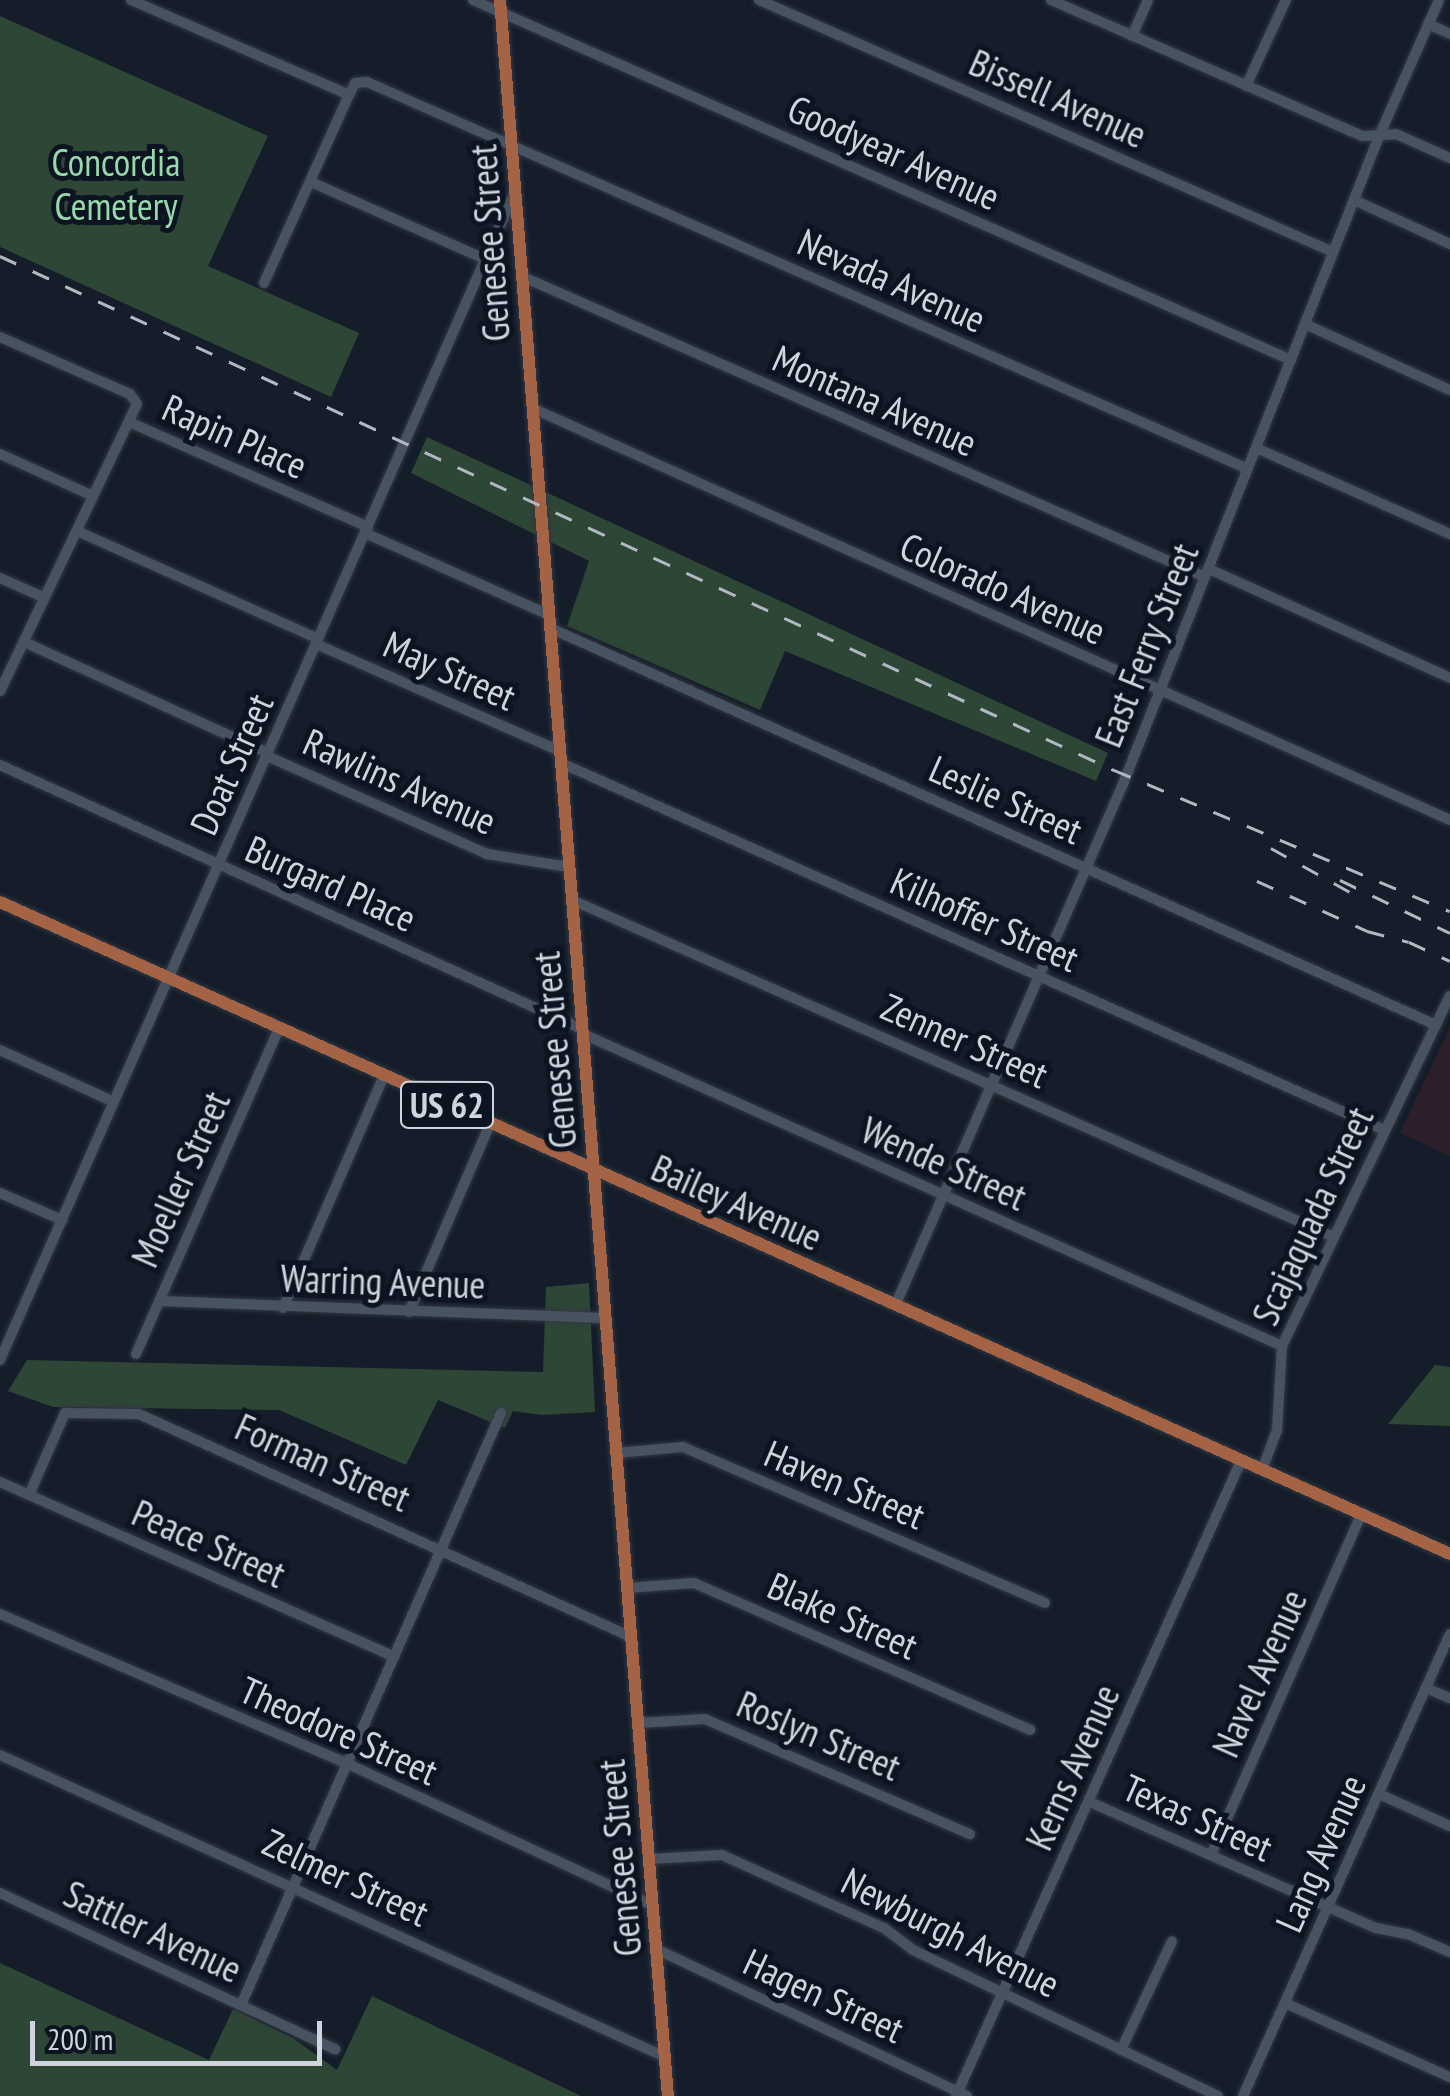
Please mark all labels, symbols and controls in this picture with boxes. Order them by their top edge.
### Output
street label: Bissell Avenue [962,39,1154,157]
street label: Goodyear Avenue [781,85,1007,219]
park label: Concordia Cemetery [51,139,181,228]
street label: Genesee Street [459,143,519,343]
street label: Nevada Avenue [791,218,993,342]
street label: Montana Avenue [766,335,984,465]
street label: Rapin Place [156,384,314,488]
street label: Colorado Avenue [893,522,1113,654]
street label: East Ferry Street [1084,536,1208,754]
street label: May Street [377,621,523,719]
street label: Doat Street [180,687,282,841]
street label: Rawlins Avenue [296,718,504,844]
street label: Leslie Street [923,745,1089,853]
street label: Burgard Place [239,825,423,941]
street label: Kilhoffer Street [884,857,1086,981]
street label: Genesee Street [523,950,585,1150]
street label: Zenner Street [875,983,1055,1097]
road number: US 62 [400,1075,494,1135]
street label: Moeller Street [121,1084,239,1274]
street label: Scajaquada Street [1242,1100,1382,1332]
street label: Wende Street [855,1106,1033,1220]
street label: Bailey Avenue [644,1144,830,1260]
street label: Warring Avenue [279,1255,487,1307]
street label: Forman Street [229,1403,417,1521]
street label: Haven Street [758,1430,932,1538]
street label: Peace Street [126,1489,292,1597]
street label: Blake Street [761,1562,925,1668]
street label: Navel Avenue [1202,1582,1316,1764]
street label: Theodore Street [233,1666,445,1794]
street label: Kerns Avenue [1015,1677,1129,1857]
street label: Roslyn Street [731,1680,907,1790]
street label: Genesee Street [588,1758,650,1958]
street label: Texas Street [1116,1764,1280,1870]
street label: Lang Avenue [1265,1767,1375,1939]
street label: Zelmer Street [256,1819,436,1935]
street label: Newburgh Avenue [834,1857,1068,2007]
street label: Sattler Avenue [57,1870,249,1992]
street label: Hagen Street [737,1938,911,2052]
scale bar [35,2001,328,2063]
text: 200 m [47,2019,113,2058]

